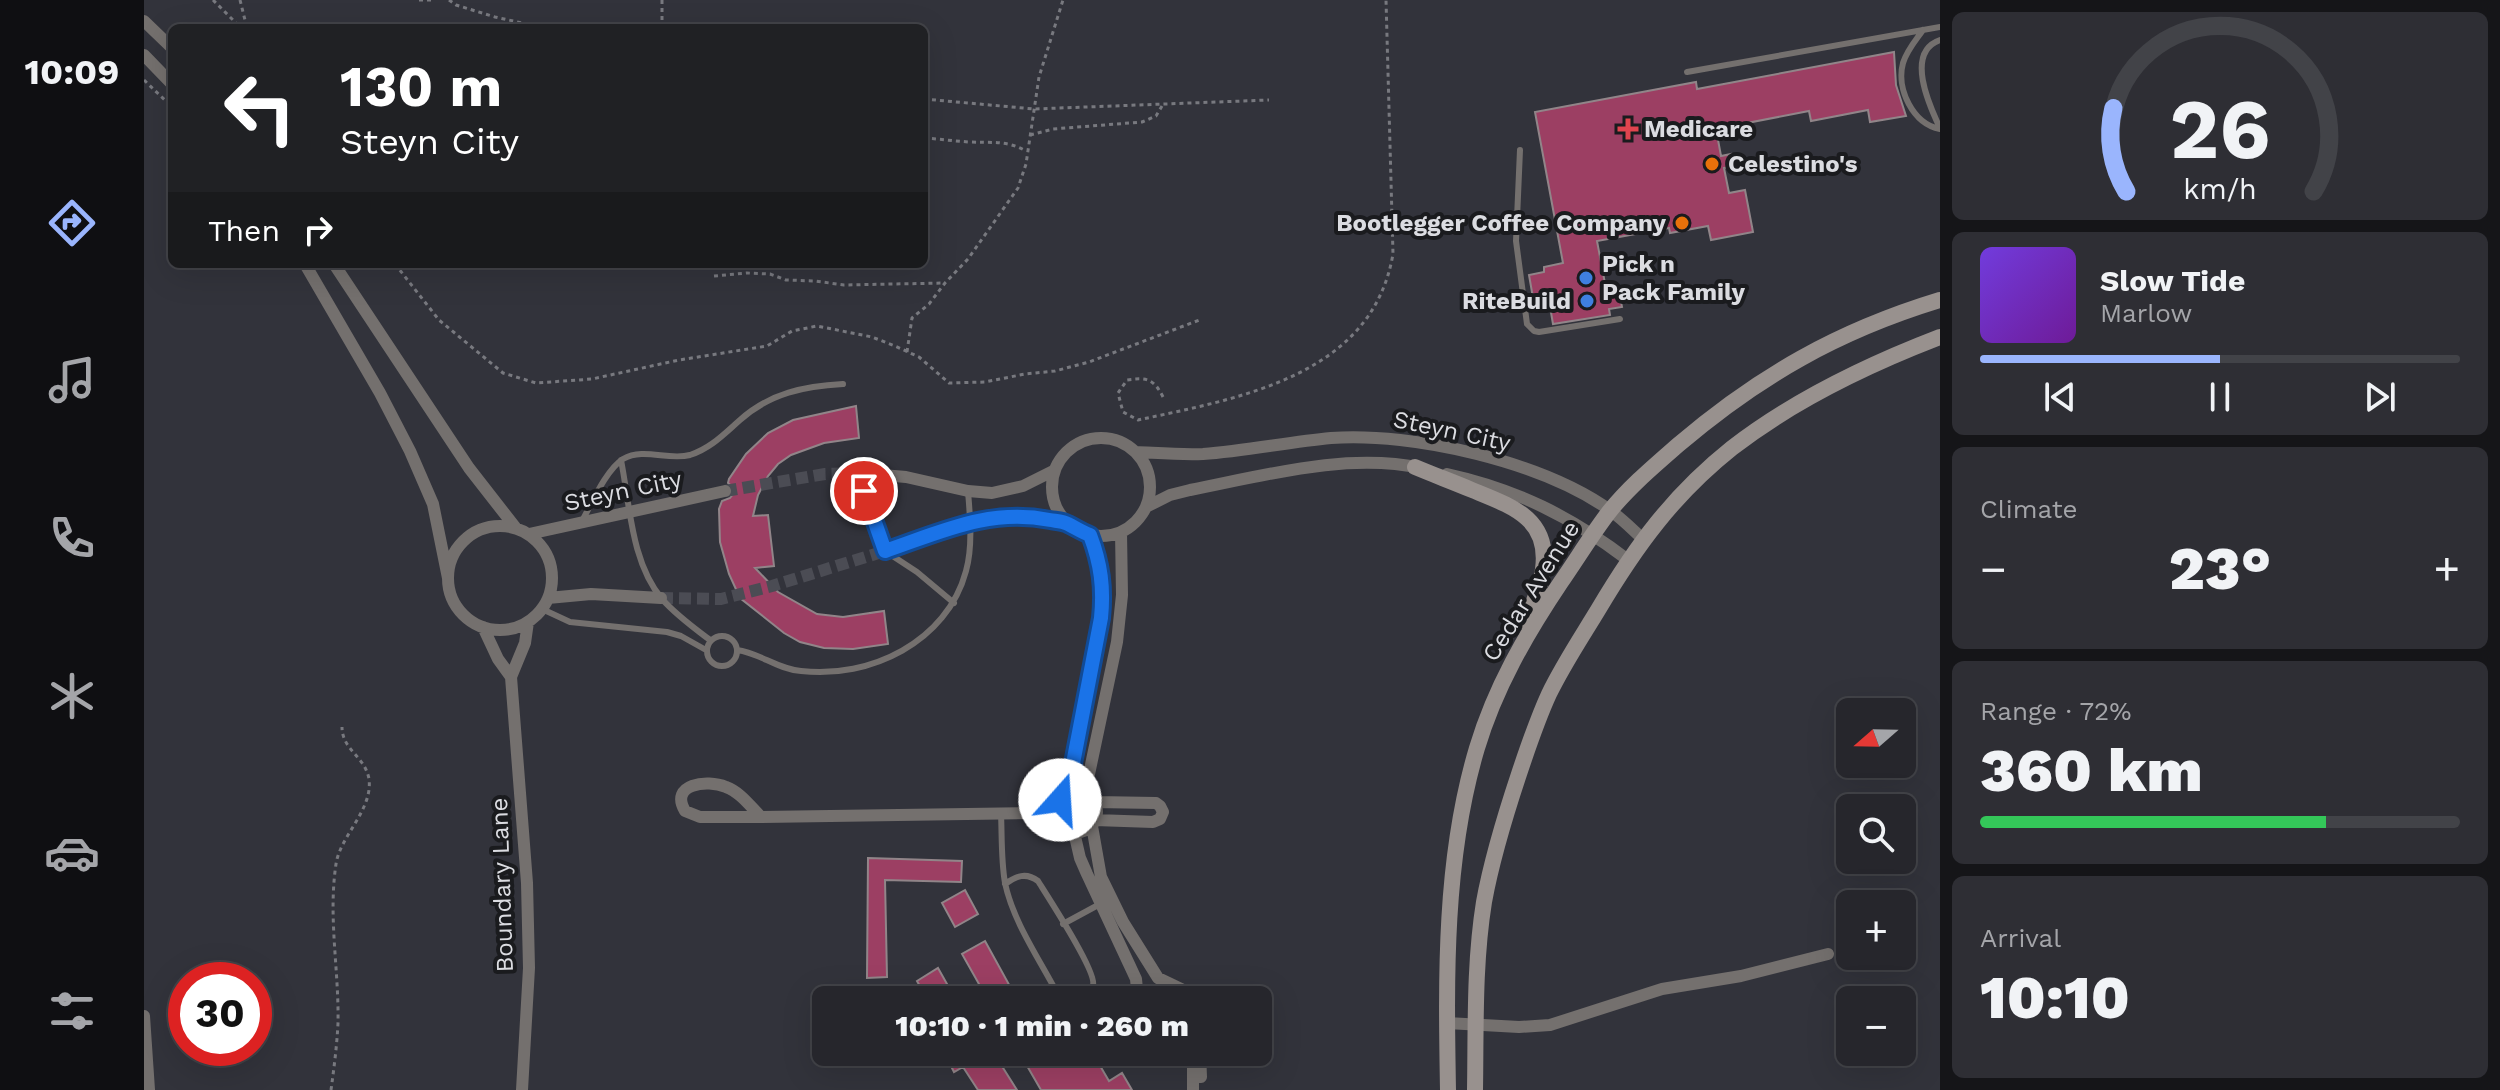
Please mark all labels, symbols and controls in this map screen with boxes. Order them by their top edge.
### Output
text: 10:09 [25,51,119,93]
text: 130 m [340,54,502,120]
icon: left [208,56,312,160]
text: 26 [2170,81,2270,178]
place label: Medicare [1644,115,1753,143]
marker: Medicare [1619,120,1637,138]
text: Steyn City [340,121,519,163]
place label: Celestino's [1728,150,1858,178]
marker: Celestino's [1703,155,1721,173]
text: km/h [2183,172,2257,206]
icon: directions [44,195,100,251]
icon: right [296,208,340,252]
place label: Bootlegger Coffee Company [1336,209,1666,237]
text: Then [208,213,280,248]
marker: Bootlegger Coffee Company [1673,214,1691,232]
place label: Pick n Pack Family [1602,250,1745,306]
text: Slow Tide [2100,263,2245,298]
marker: Pick n Pack Family [1577,269,1595,287]
place label: RiteBuild [1462,287,1571,315]
marker: RiteBuild [1578,292,1596,310]
text: Marlow [2100,298,2192,328]
icon: music [44,352,100,408]
icon: previous [2038,375,2082,419]
icon: pause [2198,375,2242,419]
icon: next [2358,375,2402,419]
street label: Steyn City [1391,405,1514,457]
pin [830,457,898,525]
street label: Steyn City [562,465,685,517]
icon: arrive [842,469,886,513]
text: Climate [1980,494,2078,524]
icon: phone [44,510,100,566]
street label: Cedar Avenue [1477,516,1585,666]
text: 23° [2169,533,2271,604]
text: − [1980,543,2007,595]
text: + [2433,543,2460,595]
icon: climate [44,668,100,724]
text: Range · 72% [1980,696,2132,726]
north arrow [1836,698,1916,778]
map controls [1836,698,1916,1066]
text: 360 km [1980,735,2203,806]
position arrow [1018,758,1102,842]
button: search [1836,794,1916,874]
street label: Boundary Lane [485,797,519,973]
icon: car [44,825,100,881]
button: + [1836,890,1916,970]
text: Arrival [1980,923,2061,953]
speed limit sign: 30 [168,962,272,1066]
text: 10:10 [1980,962,2130,1033]
icon: filters [44,983,100,1039]
button: − [1836,986,1916,1066]
text: 10:10 · 1 min · 260 m [895,1008,1189,1043]

